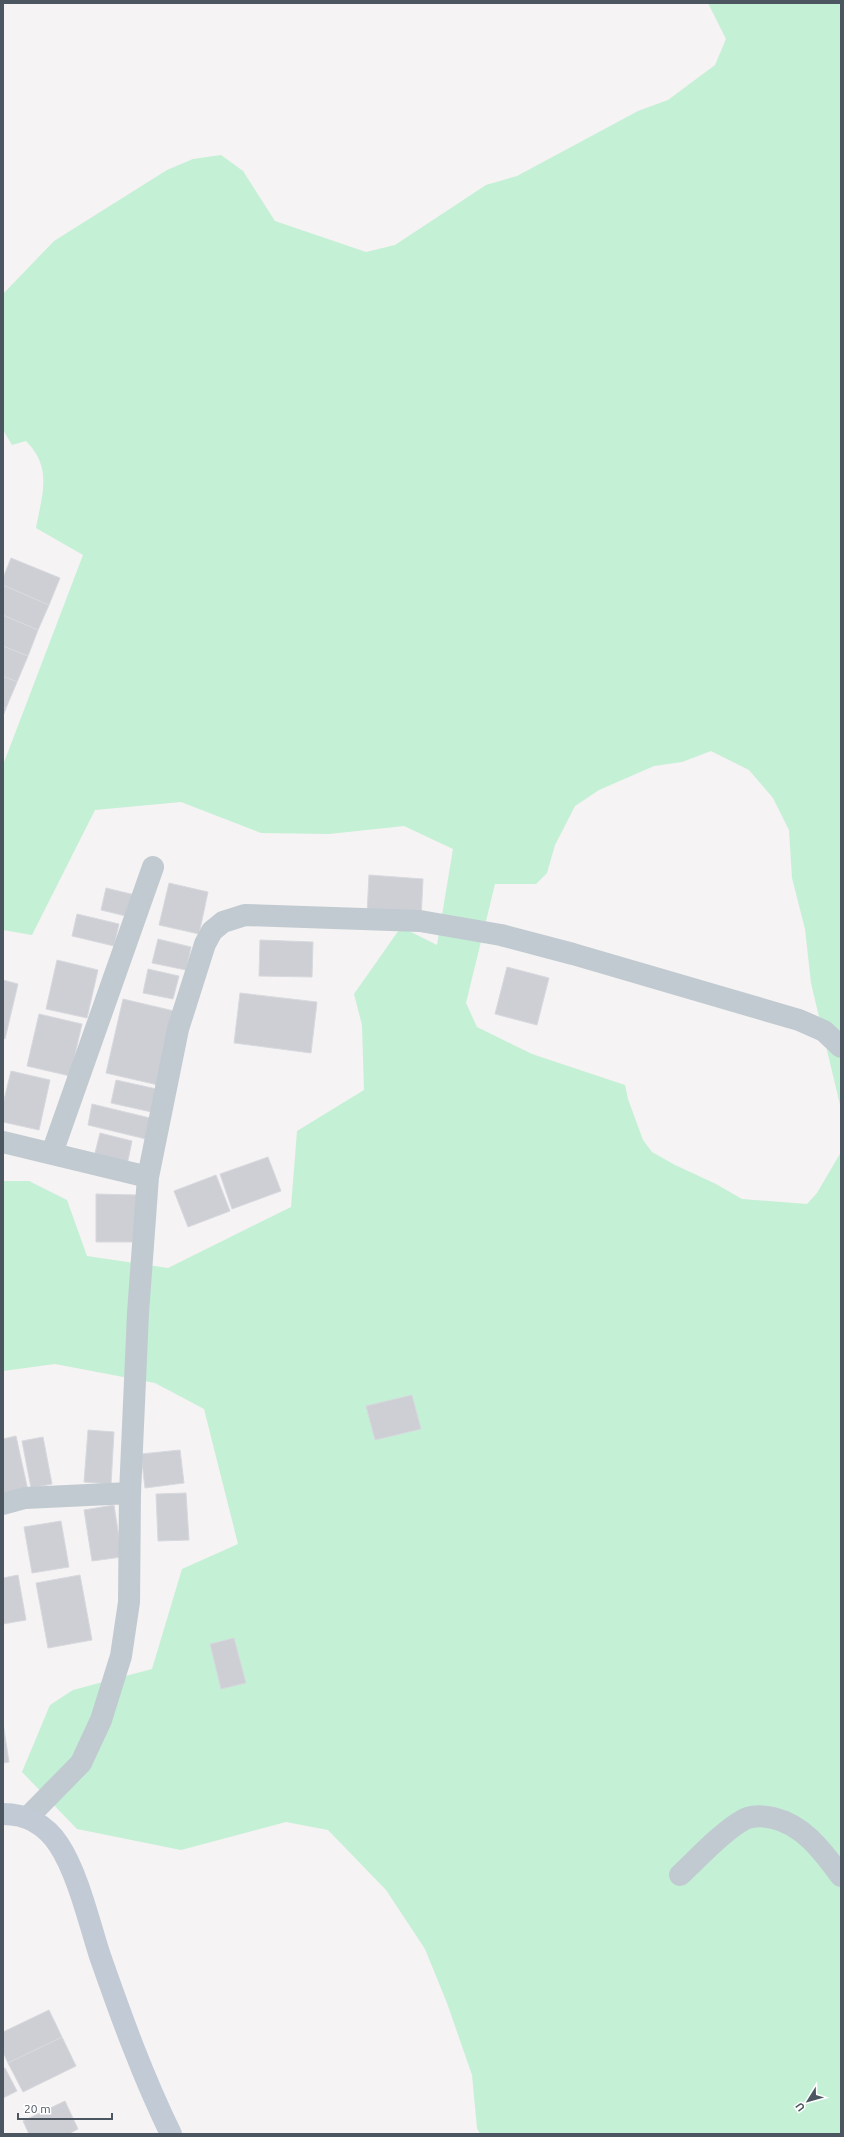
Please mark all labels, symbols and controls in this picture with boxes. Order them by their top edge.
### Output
north arrow [788,2081,828,2121]
scale bar [18,2095,112,2121]
text: U [793,2100,807,2114]
text: 20 m [24,2102,51,2115]

